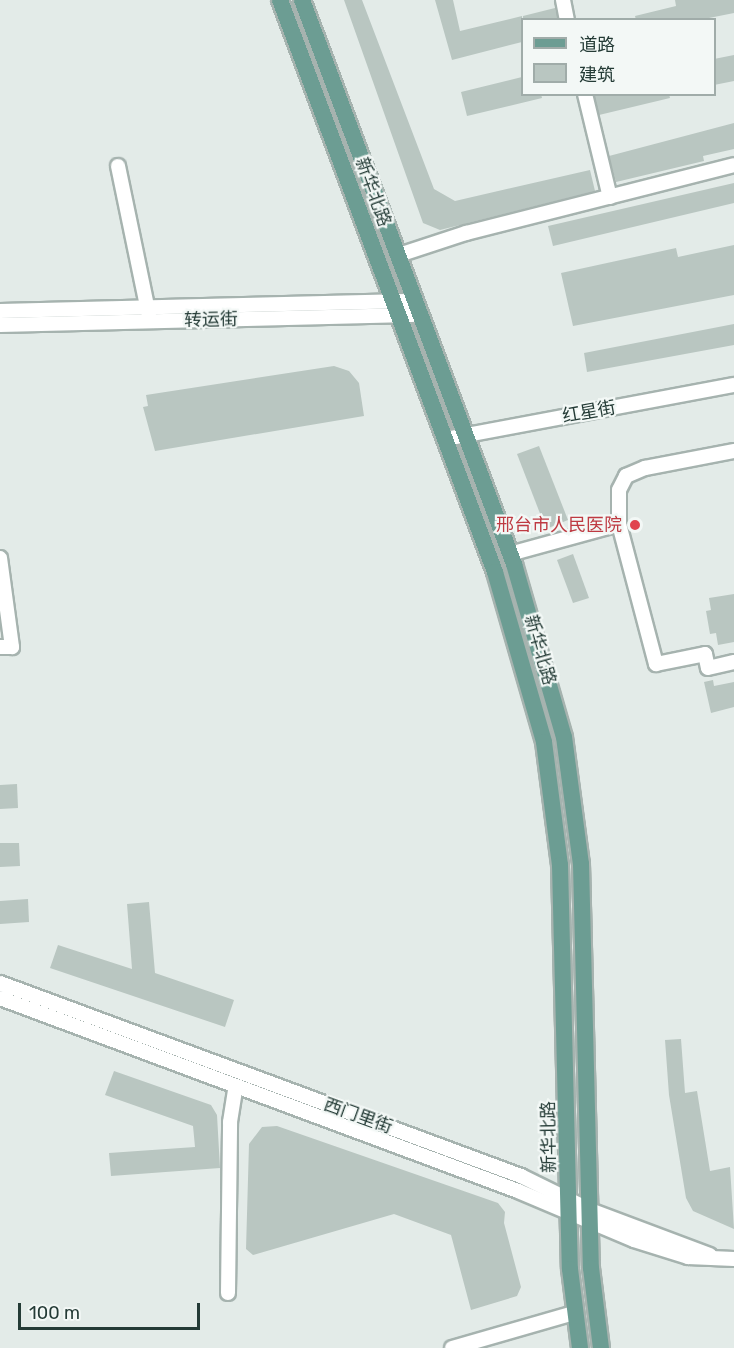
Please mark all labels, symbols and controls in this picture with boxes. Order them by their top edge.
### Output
legend [521,18,716,96]
text: 道路 [579,34,615,56]
text: 建筑 [579,64,615,86]
street label: 新华北路 [351,154,395,230]
street label: 转运街 [184,309,238,331]
street label: 红星街 [561,397,617,427]
place label: 邢台市人民医院 [496,514,622,536]
marker: 邢台市人民医院 [626,516,644,534]
street label: 新华北路 [520,612,560,688]
street label: 西门里街 [320,1094,396,1138]
street label: 新华北路 [538,1101,560,1173]
scale bar [21,1291,202,1329]
text: 100 m [29,1302,80,1324]

